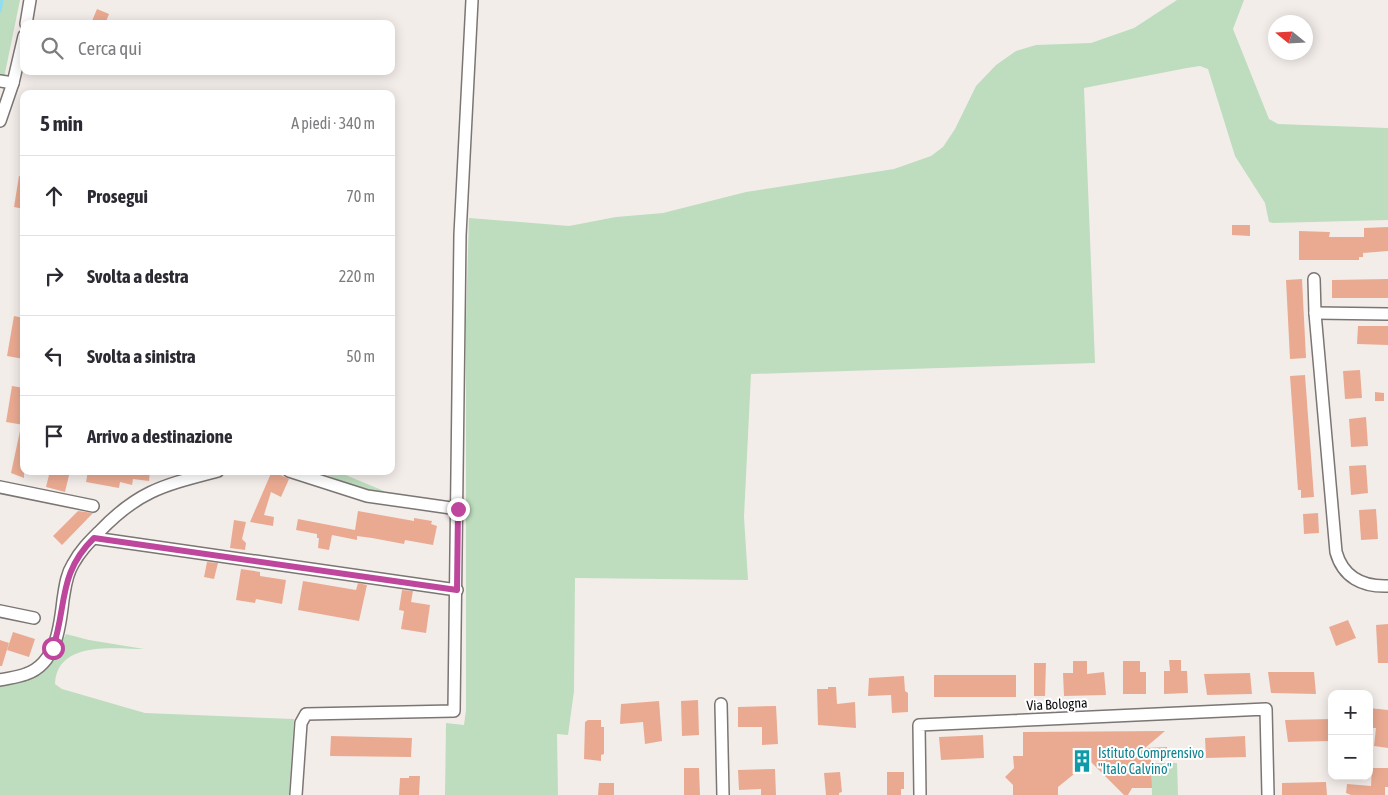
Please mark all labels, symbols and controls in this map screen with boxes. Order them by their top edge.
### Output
north arrow [1268,15,1313,60]
search box [20,20,395,75]
icon: search [38,34,66,62]
text: Cerca qui [78,37,142,59]
text: 5 min [40,111,83,135]
text: A piedi · 340 m [291,114,375,132]
icon: ahead [40,182,68,210]
text: Prosegui [87,185,148,207]
text: 70 m [346,187,375,205]
icon: right [40,262,68,290]
text: Svolta a destra [87,265,189,287]
text: 220 m [339,267,375,285]
icon: left [40,342,68,370]
text: Svolta a sinistra [87,345,196,367]
text: 50 m [346,347,375,365]
icon: arrive [40,422,68,450]
text: Arrivo a destinazione [87,425,233,447]
route end [447,498,470,521]
route start [42,637,65,660]
map controls [1328,690,1373,780]
button: + [1328,690,1373,735]
street label: Via Bologna [1026,694,1088,714]
button: − [1328,735,1373,780]
place label: Istituto Comprensivo "Italo Calvino" [1098,745,1204,777]
building icon: Istituto Comprensivo "Italo Calvino" [1069,748,1095,774]

